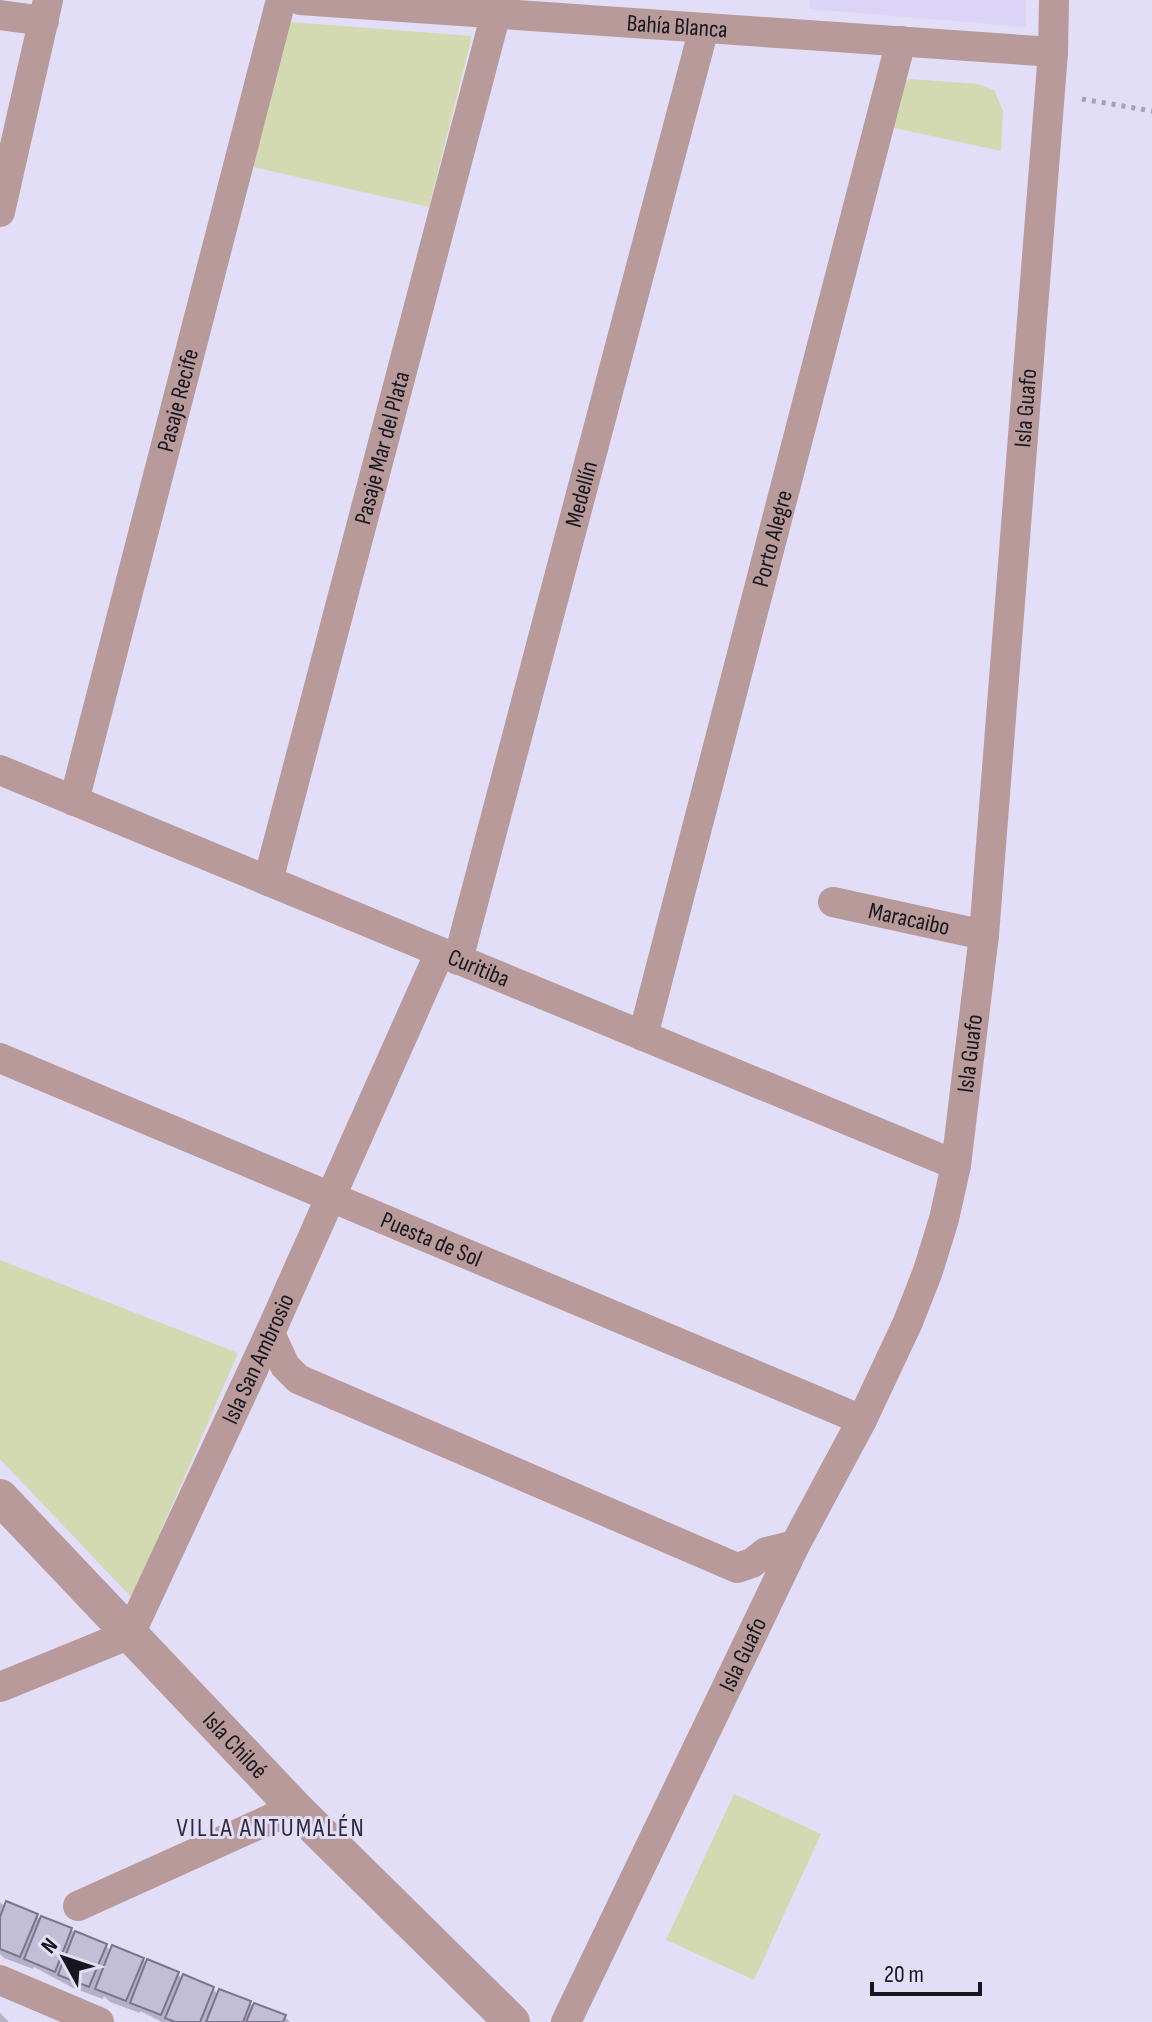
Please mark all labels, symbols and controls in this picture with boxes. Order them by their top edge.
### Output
street label: Bahía Blanca [626,9,728,44]
street label: Pasaje Recife [151,346,205,455]
street label: Pasaje Mar del Plata [348,368,416,528]
street label: Isla Guafo [1008,368,1043,448]
street label: Medellín [559,458,604,530]
street label: Porto Alegre [746,487,799,590]
street label: Maracaibo [866,896,952,942]
street label: Curitiba [443,943,514,994]
street label: Isla Guafo [951,1013,989,1094]
street label: Puesta de Sol [376,1206,486,1274]
street label: Isla San Ambrosio [216,1289,301,1429]
street label: Isla Guafo [713,1613,773,1696]
street label: Isla Chiloé [196,1706,274,1785]
district label: VILLA ANTUMALÉN [176,1813,366,1844]
north arrow [24,1918,104,1998]
text: N [36,1933,64,1959]
scale bar [872,1946,980,1996]
text: 20 m [884,1960,924,1989]

